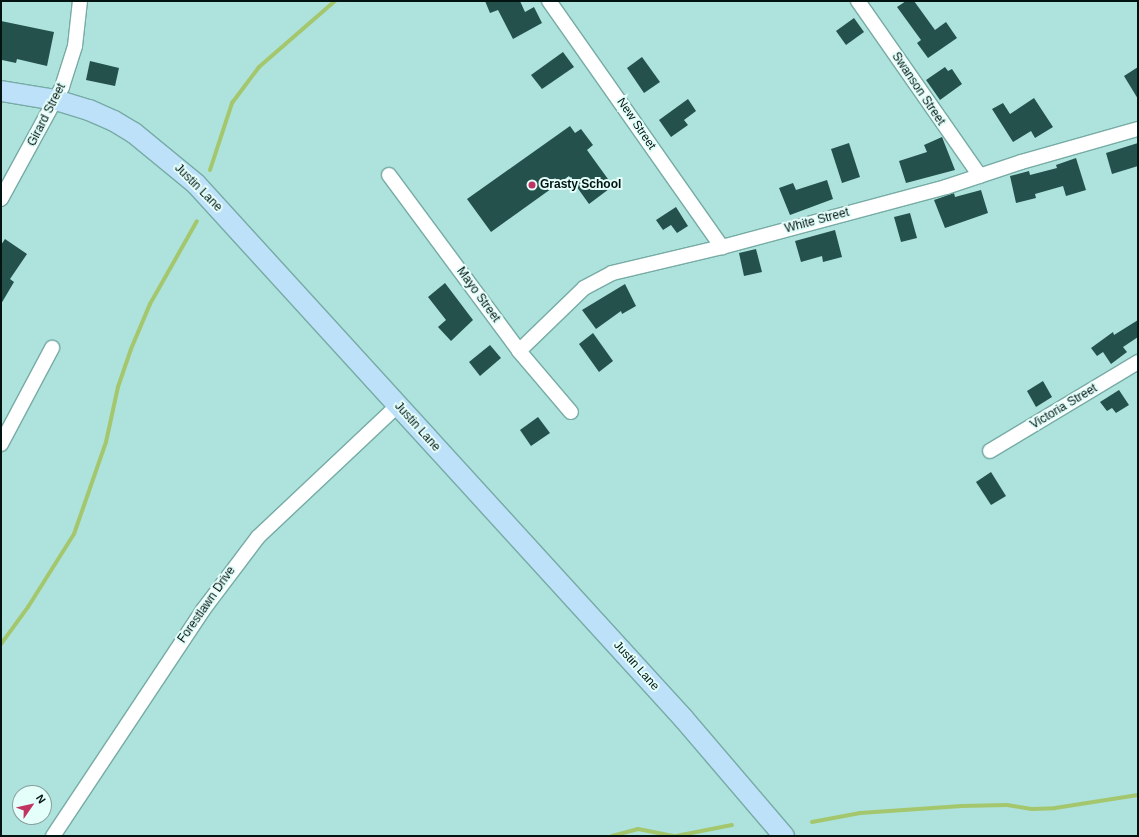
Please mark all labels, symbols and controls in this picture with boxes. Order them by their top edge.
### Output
street label: Swanson Street [888,50,948,128]
street label: Girard Street [25,81,69,149]
street label: New Street [613,95,659,153]
street label: Justin Lane [171,161,225,215]
place label: Grasty School [540,178,621,192]
marker: Grasty School [527,180,537,190]
street label: White Street [783,206,851,236]
street label: Mayo Street [453,265,503,325]
street label: Victoria Street [1028,381,1100,433]
street label: Justin Lane [391,399,443,455]
street label: Forestlawn Drive [175,564,239,646]
street label: Justin Lane [610,638,662,694]
north arrow [12,785,52,825]
text: N [34,792,48,805]

